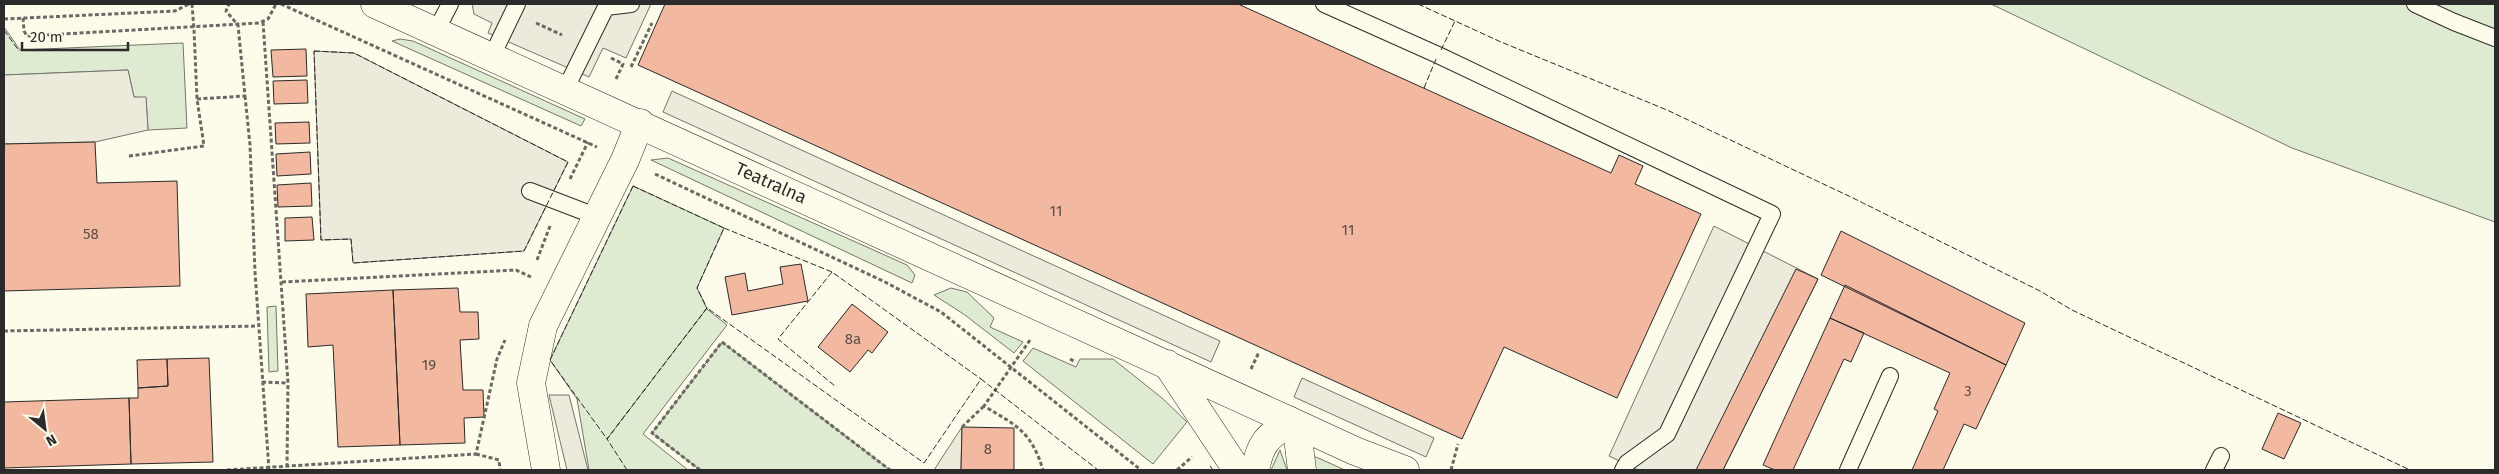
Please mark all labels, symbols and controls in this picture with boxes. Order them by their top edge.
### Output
scale bar [22,20,129,52]
text: 20 m [30,28,63,46]
street label: Teatralna [732,158,810,208]
house number: 11 [1050,202,1062,220]
house number: 11 [1342,221,1354,239]
house number: 58 [83,225,99,243]
house number: 8a [845,330,861,348]
house number: 19 [422,356,436,374]
house number: 3 [1964,382,1972,400]
north arrow [20,404,70,454]
text: N [43,430,59,450]
house number: 8 [984,440,992,458]

